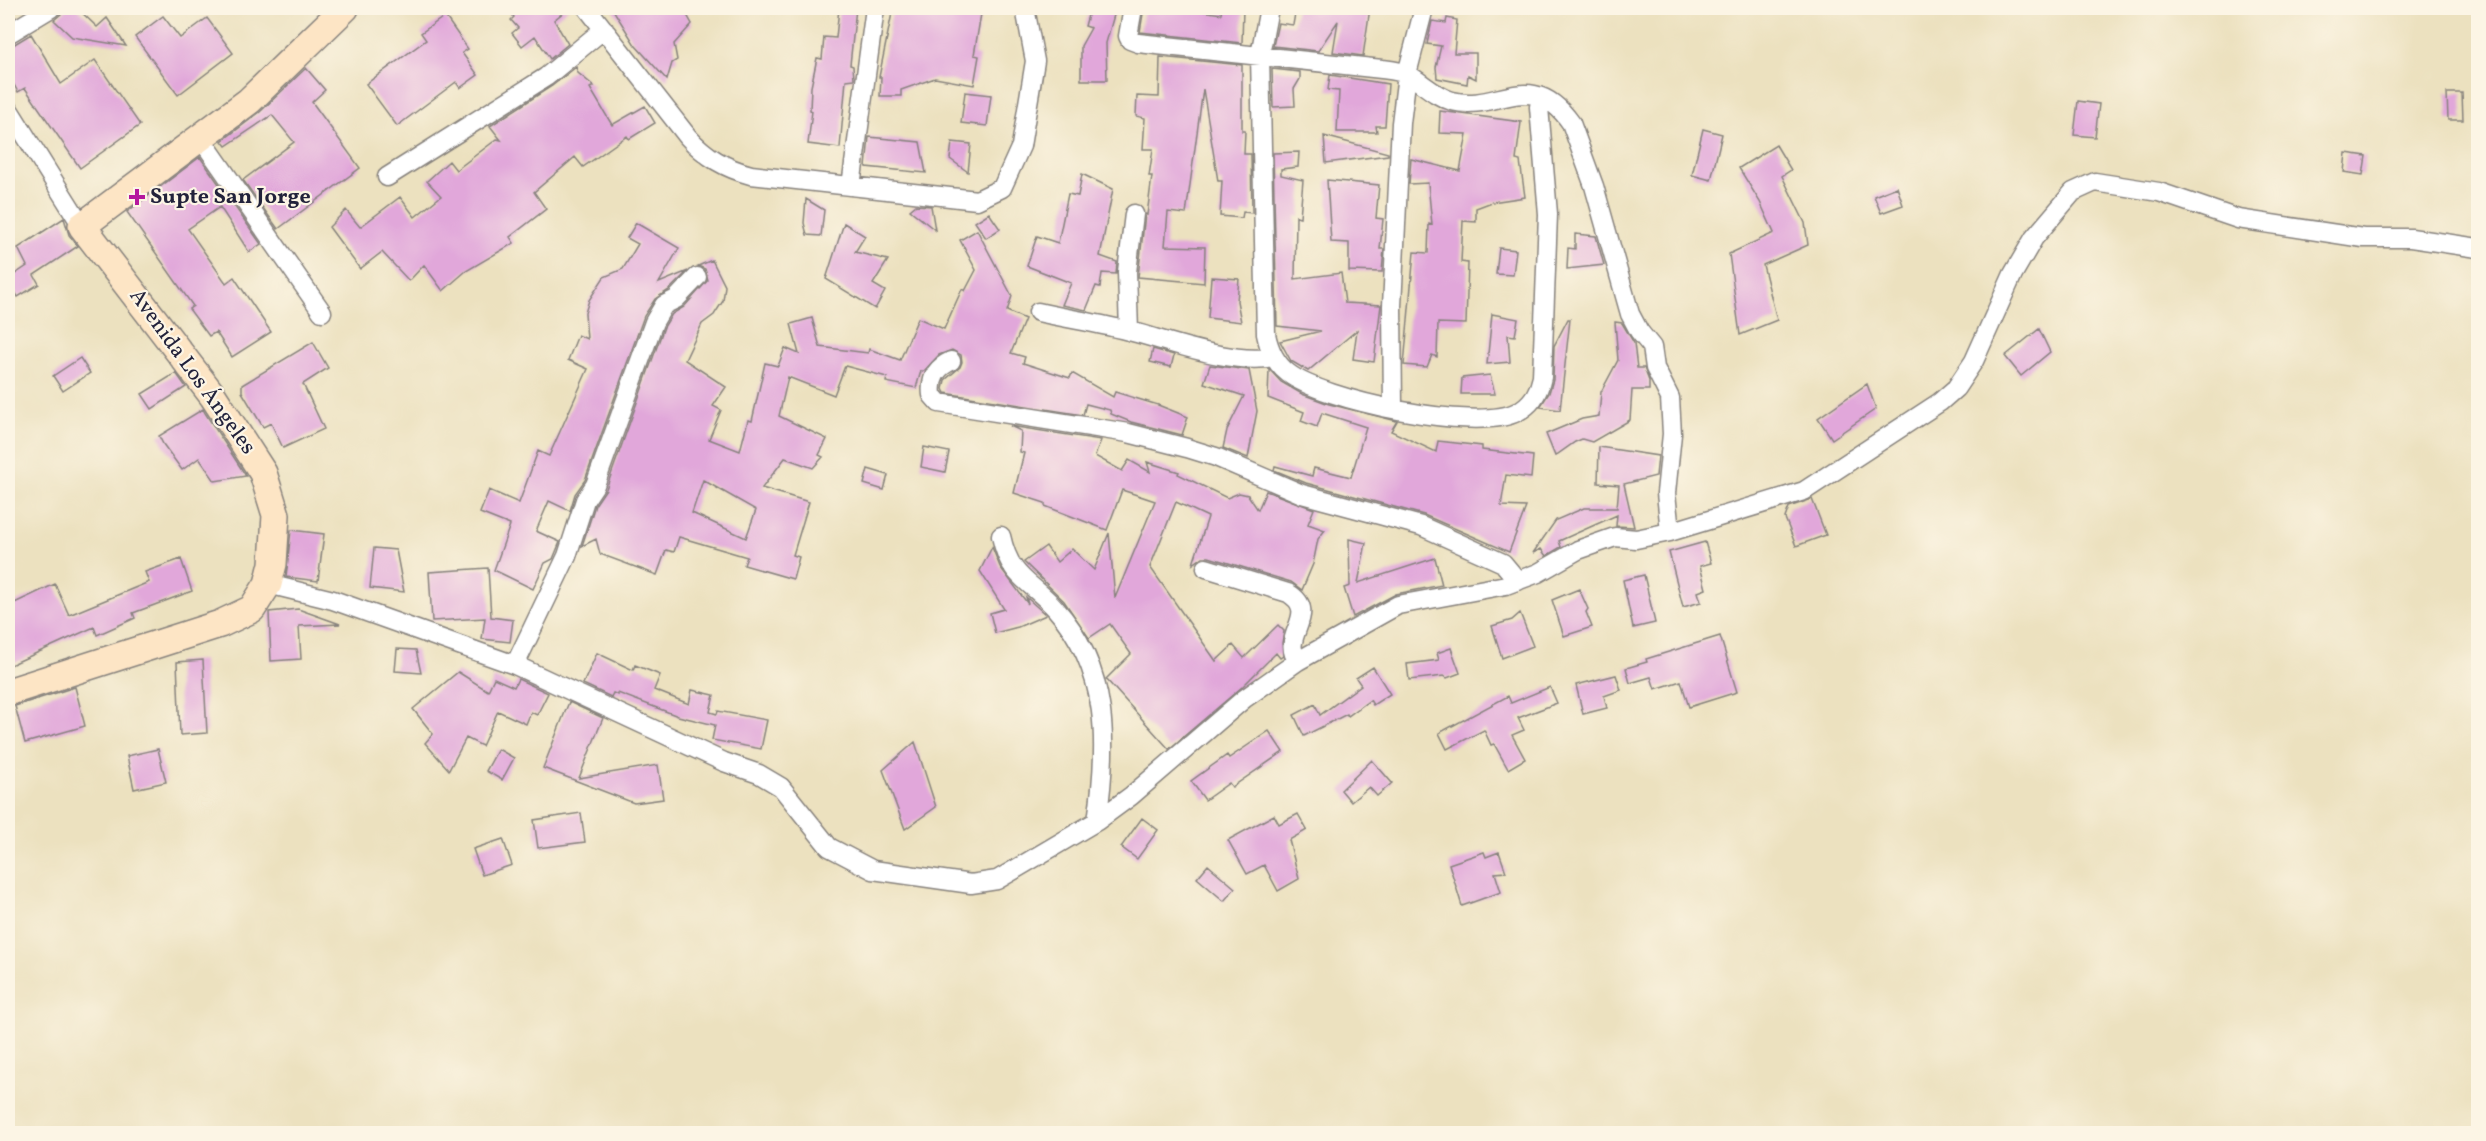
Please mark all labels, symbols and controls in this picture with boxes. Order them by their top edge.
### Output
place label: Supte San Jorge [150,182,311,213]
marker: Supte San Jorge [128,188,146,206]
street label: Avenida Los Ángeles [121,283,263,461]

